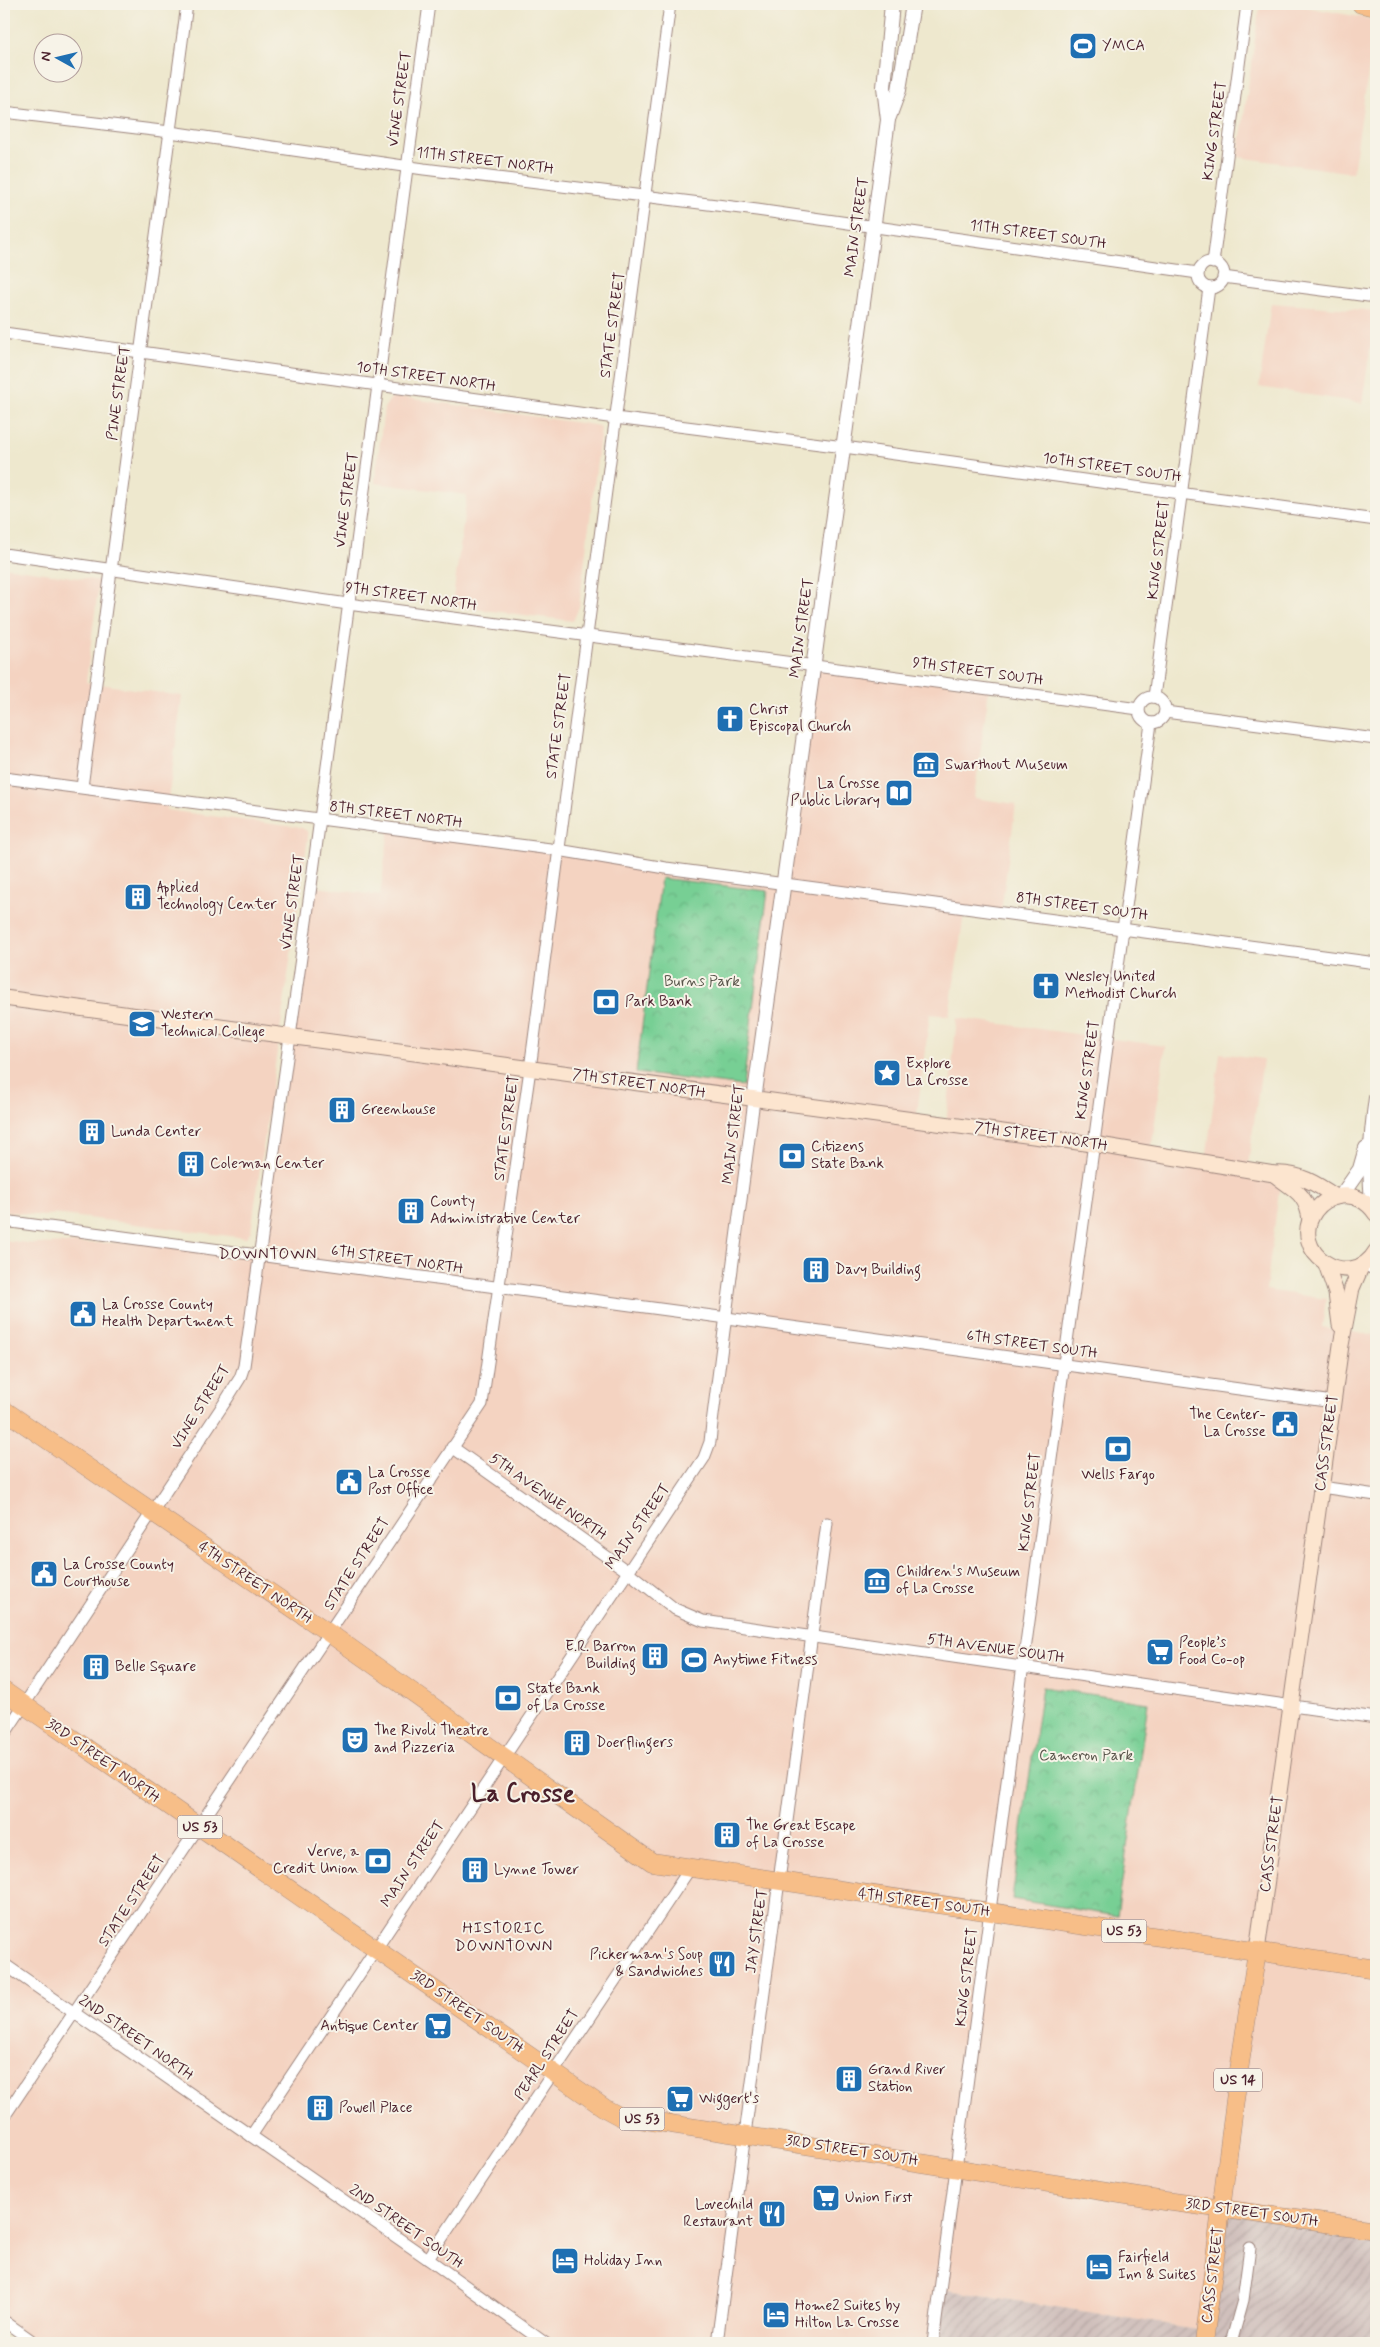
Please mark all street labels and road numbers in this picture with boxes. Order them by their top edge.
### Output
street label: VINE STREET [383,50,417,148]
street label: KING STREET [1198,80,1232,182]
street label: 11TH STREET NORTH [415,143,555,179]
street label: MAIN STREET [840,176,874,278]
street label: 11TH STREET SOUTH [968,216,1108,255]
street label: STATE STREET [596,270,630,379]
street label: PINE STREET [102,344,136,442]
street label: 10TH STREET NORTH [355,357,497,397]
street label: 10TH STREET SOUTH [1041,448,1183,488]
street label: VINE STREET [330,451,364,549]
street label: KING STREET [1143,499,1175,601]
street label: MAIN STREET [785,577,819,679]
street label: 9TH STREET NORTH [344,578,478,616]
street label: 9TH STREET SOUTH [911,653,1045,691]
street label: STATE STREET [542,671,576,780]
street label: 8TH STREET NORTH [328,797,464,833]
street label: VINE STREET [276,853,310,951]
street label: 8TH STREET SOUTH [1015,888,1149,926]
street label: KING STREET [1071,1019,1105,1121]
street label: 7TH STREET NORTH [571,1065,707,1103]
street label: STATE STREET [490,1073,524,1182]
street label: MAIN STREET [718,1083,750,1185]
street label: 7TH STREET NORTH [973,1118,1109,1156]
street label: 6TH STREET NORTH [330,1241,465,1279]
street label: 6TH STREET SOUTH [965,1326,1099,1364]
street label: VINE STREET [167,1361,235,1453]
street label: CASS STREET [1310,1393,1344,1492]
street label: 5TH AVENUE NORTH [485,1449,611,1545]
street label: KING STREET [1014,1451,1046,1553]
street label: MAIN STREET [601,1480,675,1574]
street label: STATE STREET [319,1513,395,1614]
street label: 4TH STREET NORTH [194,1537,316,1629]
street label: 5TH AVENUE SOUTH [926,1629,1066,1669]
street label: 3RD STREET NORTH [42,1714,164,1808]
street label: CASS STREET [1255,1794,1289,1893]
road number: US 53 [178,1815,222,1838]
street label: MAIN STREET [377,1817,450,1911]
street label: STATE STREET [94,1851,170,1951]
street label: 4TH STREET SOUTH [857,1884,992,1922]
street label: JAY STREET [741,1887,773,1975]
road number: US 53 [1102,1920,1146,1942]
street label: KING STREET [951,1926,983,2028]
street label: 3RD STREET SOUTH [406,1965,528,2059]
street label: 2ND STREET NORTH [74,1991,198,2085]
street label: PEARL STREET [510,2005,584,2105]
road number: US 14 [1214,2068,1262,2092]
road number: US 53 [620,2108,664,2130]
street label: 3RD STREET SOUTH [784,2131,920,2171]
street label: 2ND STREET SOUTH [345,2180,467,2274]
street label: 3RD STREET SOUTH [1184,2194,1320,2232]
street label: CASS STREET [1197,2225,1229,2324]

